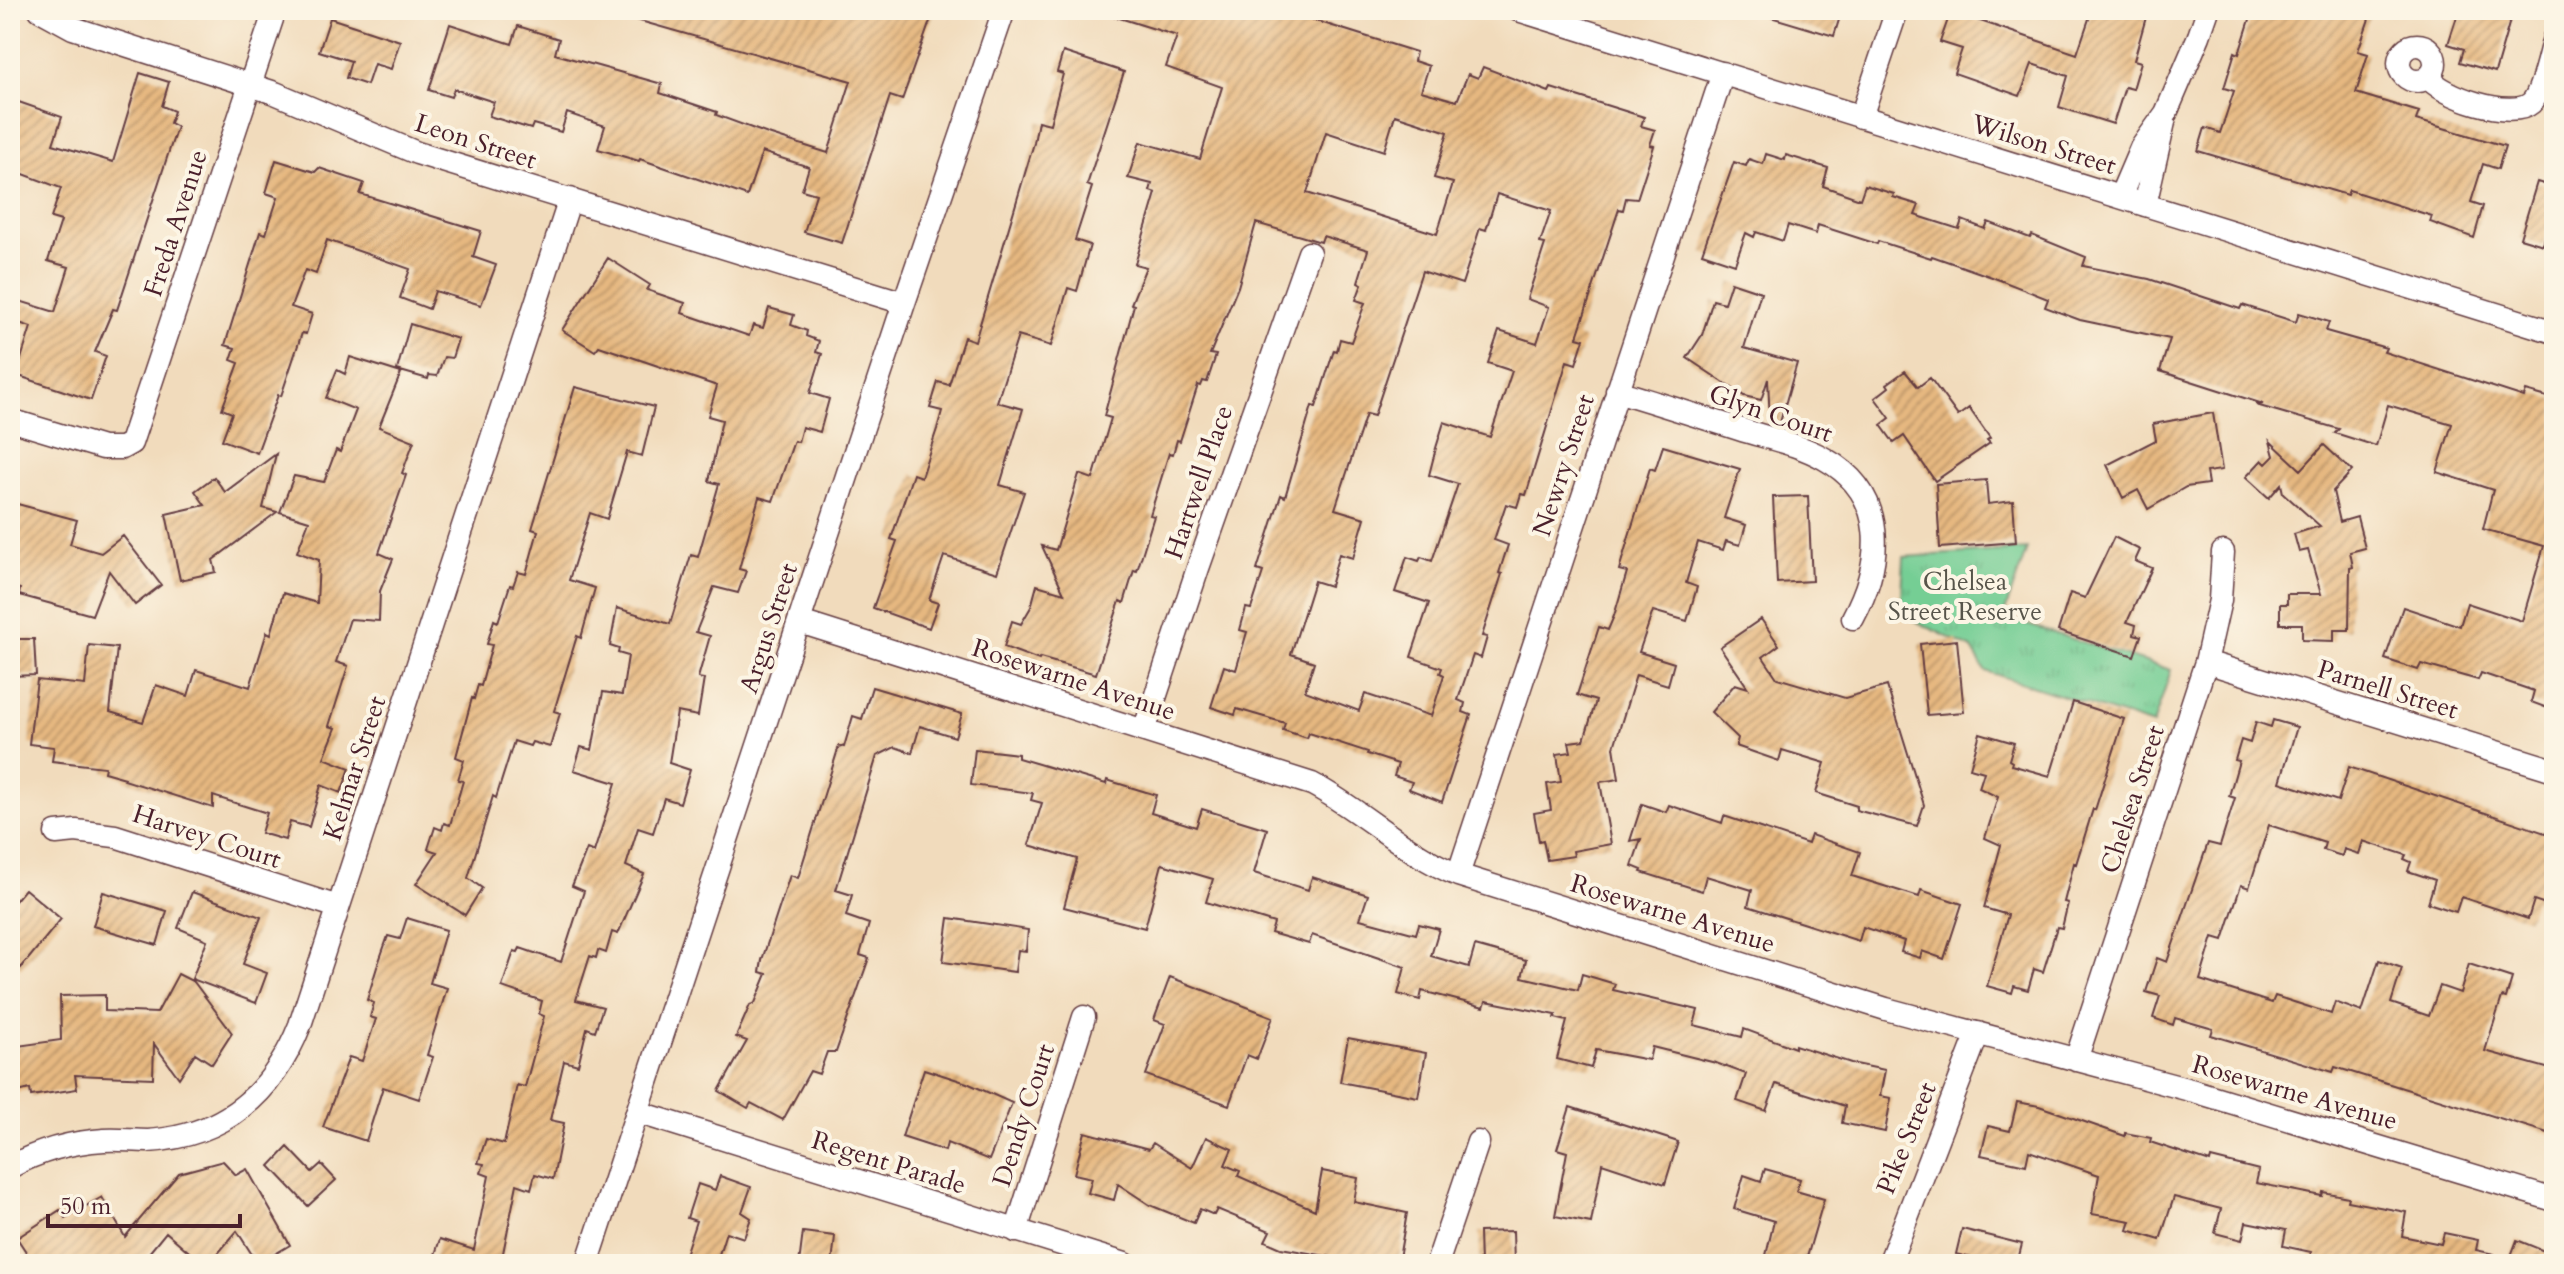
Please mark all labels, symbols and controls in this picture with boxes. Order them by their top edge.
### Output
street label: Leon Street [411,105,541,178]
street label: Wilson Street [1966,106,2121,183]
street label: Freda Avenue [135,145,216,301]
street label: Glyn Court [1704,376,1837,451]
street label: Newry Street [1524,390,1603,541]
street label: Hartwell Place [1156,401,1241,564]
street label: Argus Street [731,559,806,698]
park label: Chelsea Street Reserve [1888,564,2042,629]
street label: Rosewarne Avenue [968,630,1180,729]
street label: Parnell Street [2313,651,2463,727]
street label: Kelmar Street [315,691,394,845]
street label: Chelsea Street [2092,721,2173,878]
street label: Harvey Court [128,796,286,877]
street label: Rosewarne Avenue [1566,866,1779,961]
street label: Dendy Court [984,1039,1063,1191]
street label: Rosewarne Avenue [2188,1046,2402,1139]
street label: Pike Street [1868,1077,1945,1199]
street label: Regent Parade [808,1122,970,1202]
scale bar [48,1178,240,1228]
text: 50 m [60,1190,112,1223]

